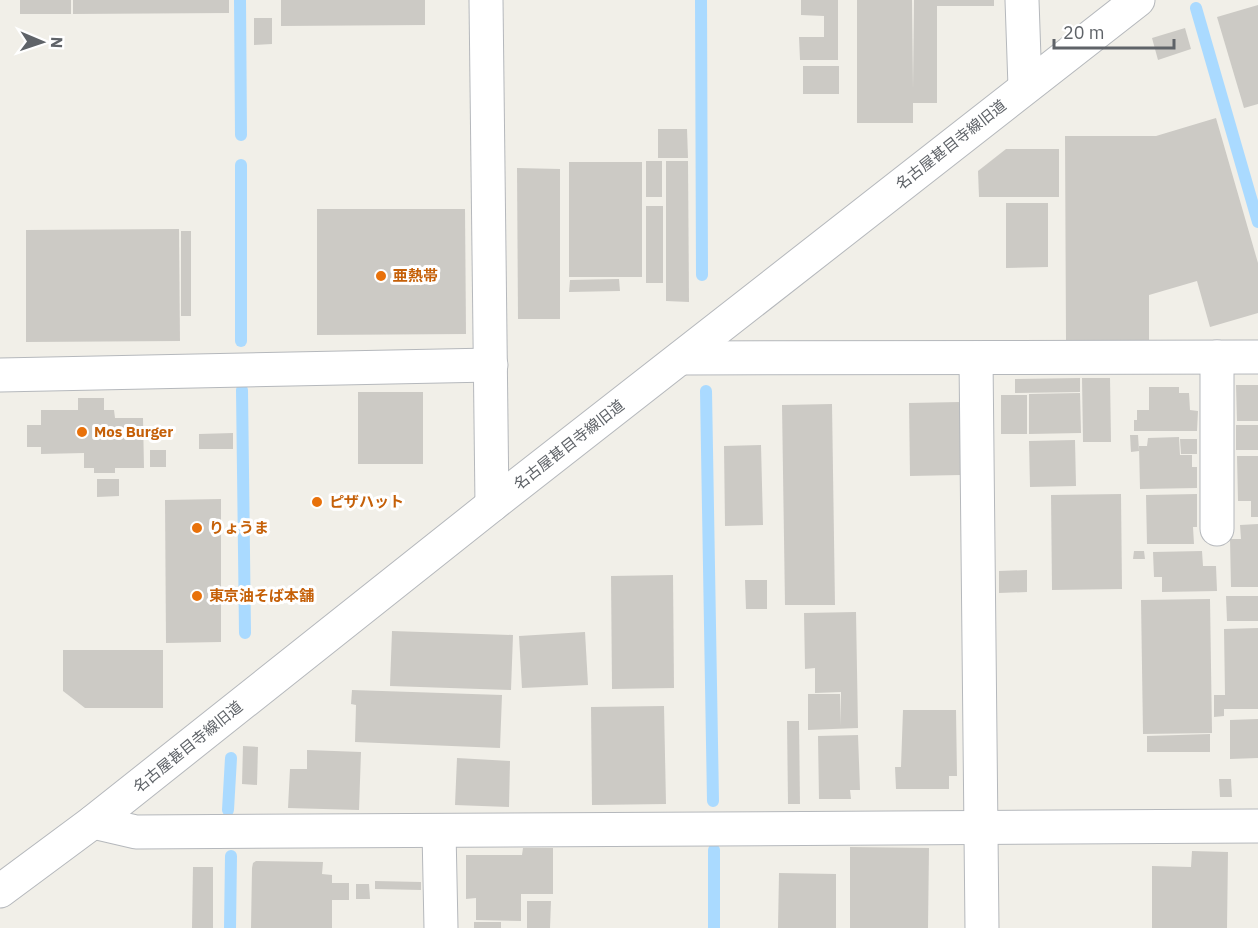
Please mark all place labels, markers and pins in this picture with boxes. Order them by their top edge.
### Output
place label: 亜熱帯 [393,266,438,285]
marker: 亜熱帯 [374,269,388,283]
place label: Mos Burger [94,422,173,441]
marker: Mos Burger [75,425,89,439]
place label: ピザハット [329,492,404,511]
marker: ピザハット [310,495,324,509]
place label: りょうま [209,518,269,537]
marker: りょうま [190,521,204,535]
place label: 東京油そば本舗 [209,586,314,605]
marker: 東京油そば本舗 [190,589,204,603]

